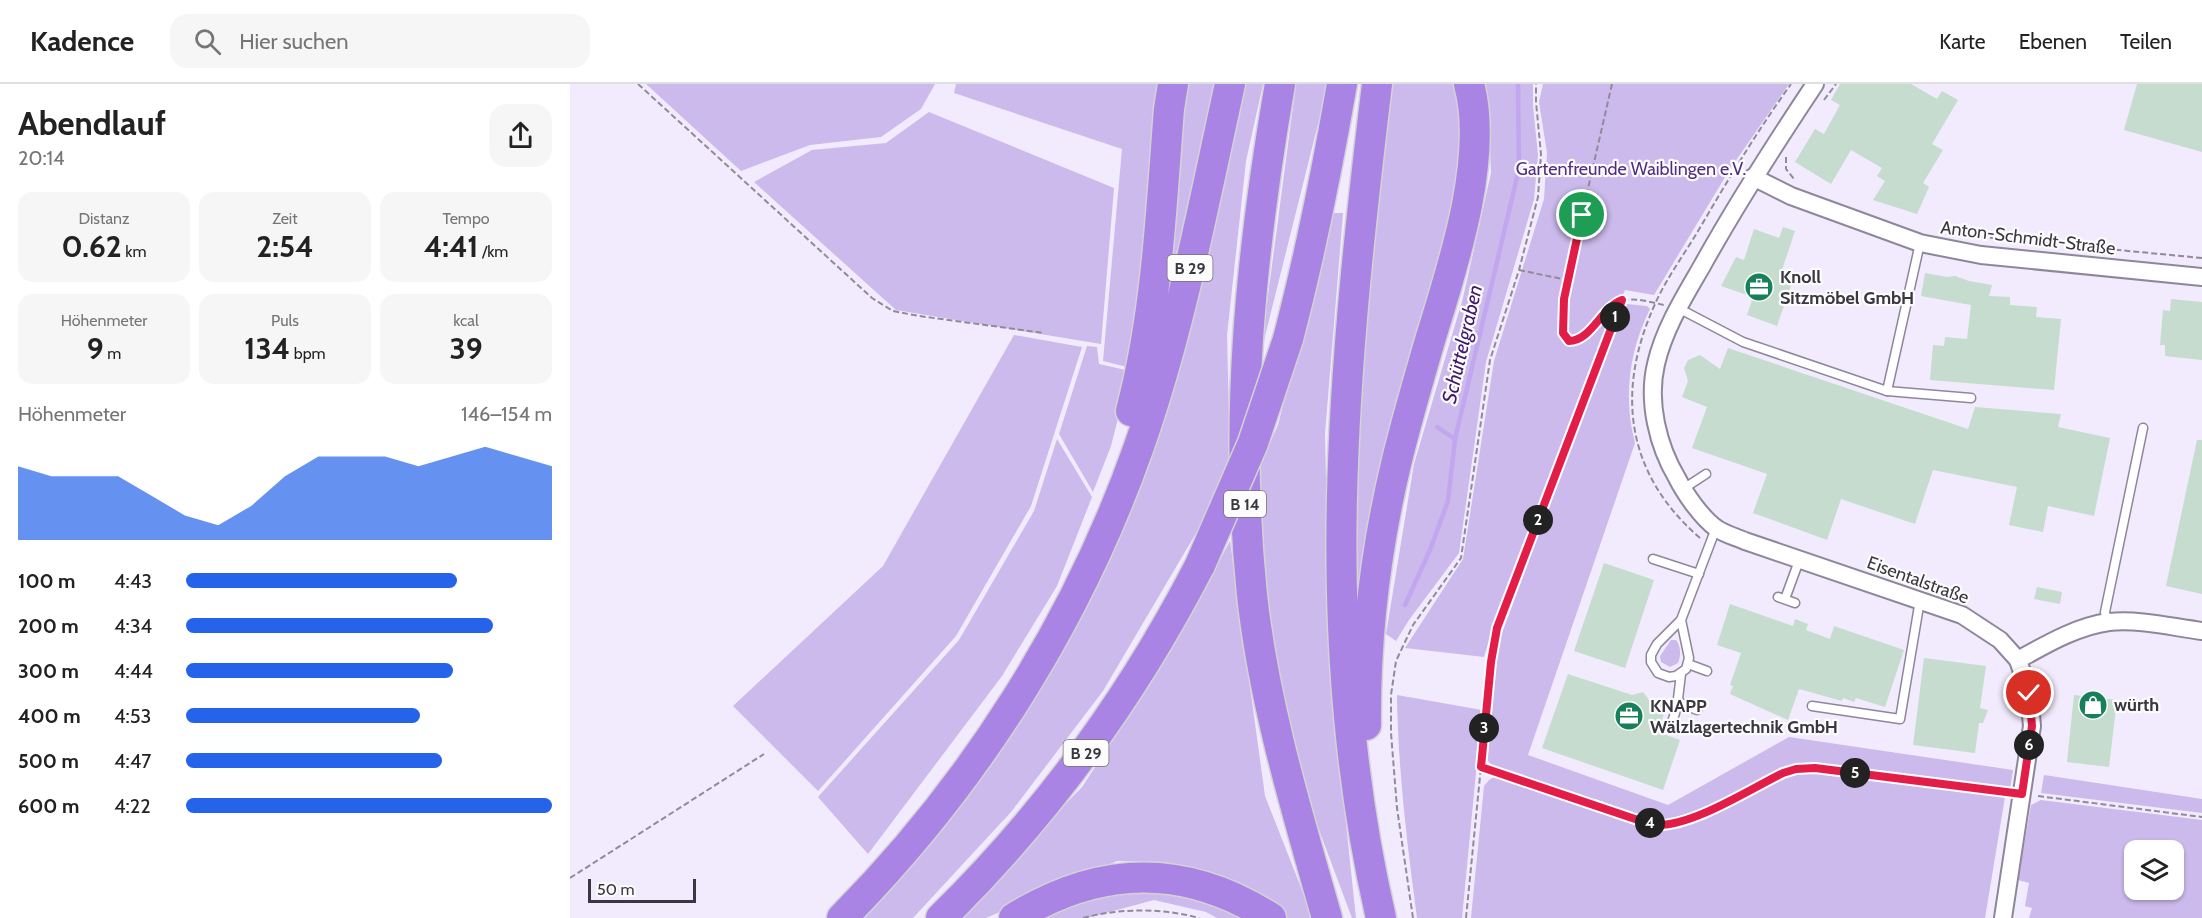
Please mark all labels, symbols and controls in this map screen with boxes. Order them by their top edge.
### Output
search box [170,14,590,68]
text: Kadence [30,24,134,58]
icon: search [191,25,224,58]
text: Hier suchen [239,28,349,55]
text: Karte [1939,29,1986,54]
text: Ebenen [2019,29,2087,54]
text: Teilen [2120,29,2172,54]
text: Abendlauf [18,103,166,143]
button: share [489,104,552,167]
text: 20:14 [18,146,65,170]
park label: Gartenfreunde Waiblingen e.V. [1516,158,1746,180]
pin [1556,189,1607,240]
icon: arrive [1565,198,1598,231]
text: Distanz [78,209,130,228]
text: Zeit [272,209,298,228]
text: Tempo [442,209,490,228]
street label: Anton-Schmidt-Straße [1939,216,2117,260]
text: 0.62 [61,228,122,265]
text: 2:54 [256,228,314,265]
text: 4:41 [424,228,478,265]
text: km [122,242,147,261]
text: /km [478,242,508,261]
road number: B 29 [1168,255,1212,281]
place label: Knoll Sitzmöbel GmbH [1780,266,1914,309]
office icon: Knoll Sitzmöbel GmbH [1743,271,1775,303]
water label: Schüttelgraben [1437,282,1487,406]
pin: 1 [1600,302,1630,332]
text: 1 [1612,307,1618,326]
text: Höhenmeter [61,311,147,330]
text: Puls [271,311,299,330]
text: kcal [453,311,479,330]
text: 9 [87,330,104,367]
text: 134 [244,330,290,367]
text: 39 [449,330,483,367]
text: m [104,344,121,363]
text: bpm [290,344,326,363]
text: Höhenmeter [18,402,126,426]
text: 146–154 m [461,402,552,426]
road number: B 14 [1224,491,1266,517]
pin: 2 [1523,505,1553,535]
text: 2 [1534,510,1542,529]
street label: Eisentalstraße [1864,551,1972,609]
text: 100 m [18,569,76,593]
text: 4:43 [114,569,152,593]
text: 200 m [18,614,79,638]
text: 4:34 [114,614,152,638]
text: 300 m [18,659,79,683]
text: 4:44 [114,659,153,683]
pin [2003,667,2054,718]
icon: check [2012,676,2045,709]
shop icon: würth [2077,689,2109,721]
place label: würth [2114,694,2159,716]
place label: KNAPP Wälzlagertechnik GmbH [1650,695,1838,738]
office icon: KNAPP Wälzlagertechnik GmbH [1613,700,1645,732]
text: 400 m [18,704,81,728]
text: 4:53 [114,704,151,728]
pin: 3 [1469,713,1499,743]
text: 3 [1480,718,1488,737]
pin: 6 [2014,730,2044,760]
text: 6 [2025,735,2034,754]
road number: B 29 [1064,740,1108,766]
text: 500 m [18,749,79,773]
text: 4:47 [114,749,151,773]
pin: 5 [1840,758,1870,788]
text: 5 [1851,763,1859,782]
text: 600 m [18,794,79,818]
text: 4:22 [114,794,151,818]
pin: 4 [1635,808,1665,838]
text: 4 [1645,813,1655,832]
map controls [2124,840,2184,900]
button: layers [2124,840,2184,900]
scale bar [588,876,696,904]
text: 50 m [597,880,634,899]

